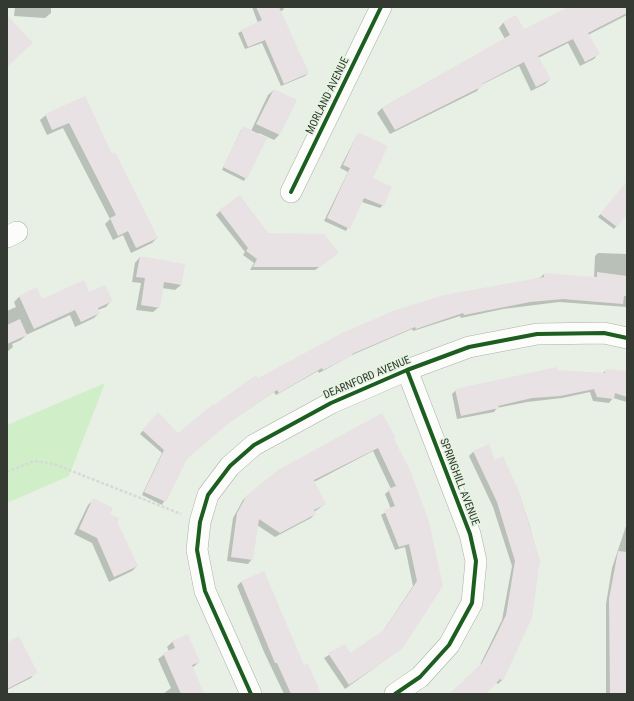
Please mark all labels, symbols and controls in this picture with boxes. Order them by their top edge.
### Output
street label: MORLAND AVENUE [304,55,352,137]
street label: DEARNFORD AVENUE [321,354,413,402]
street label: SPRINGHILL AVENUE [436,437,482,527]

